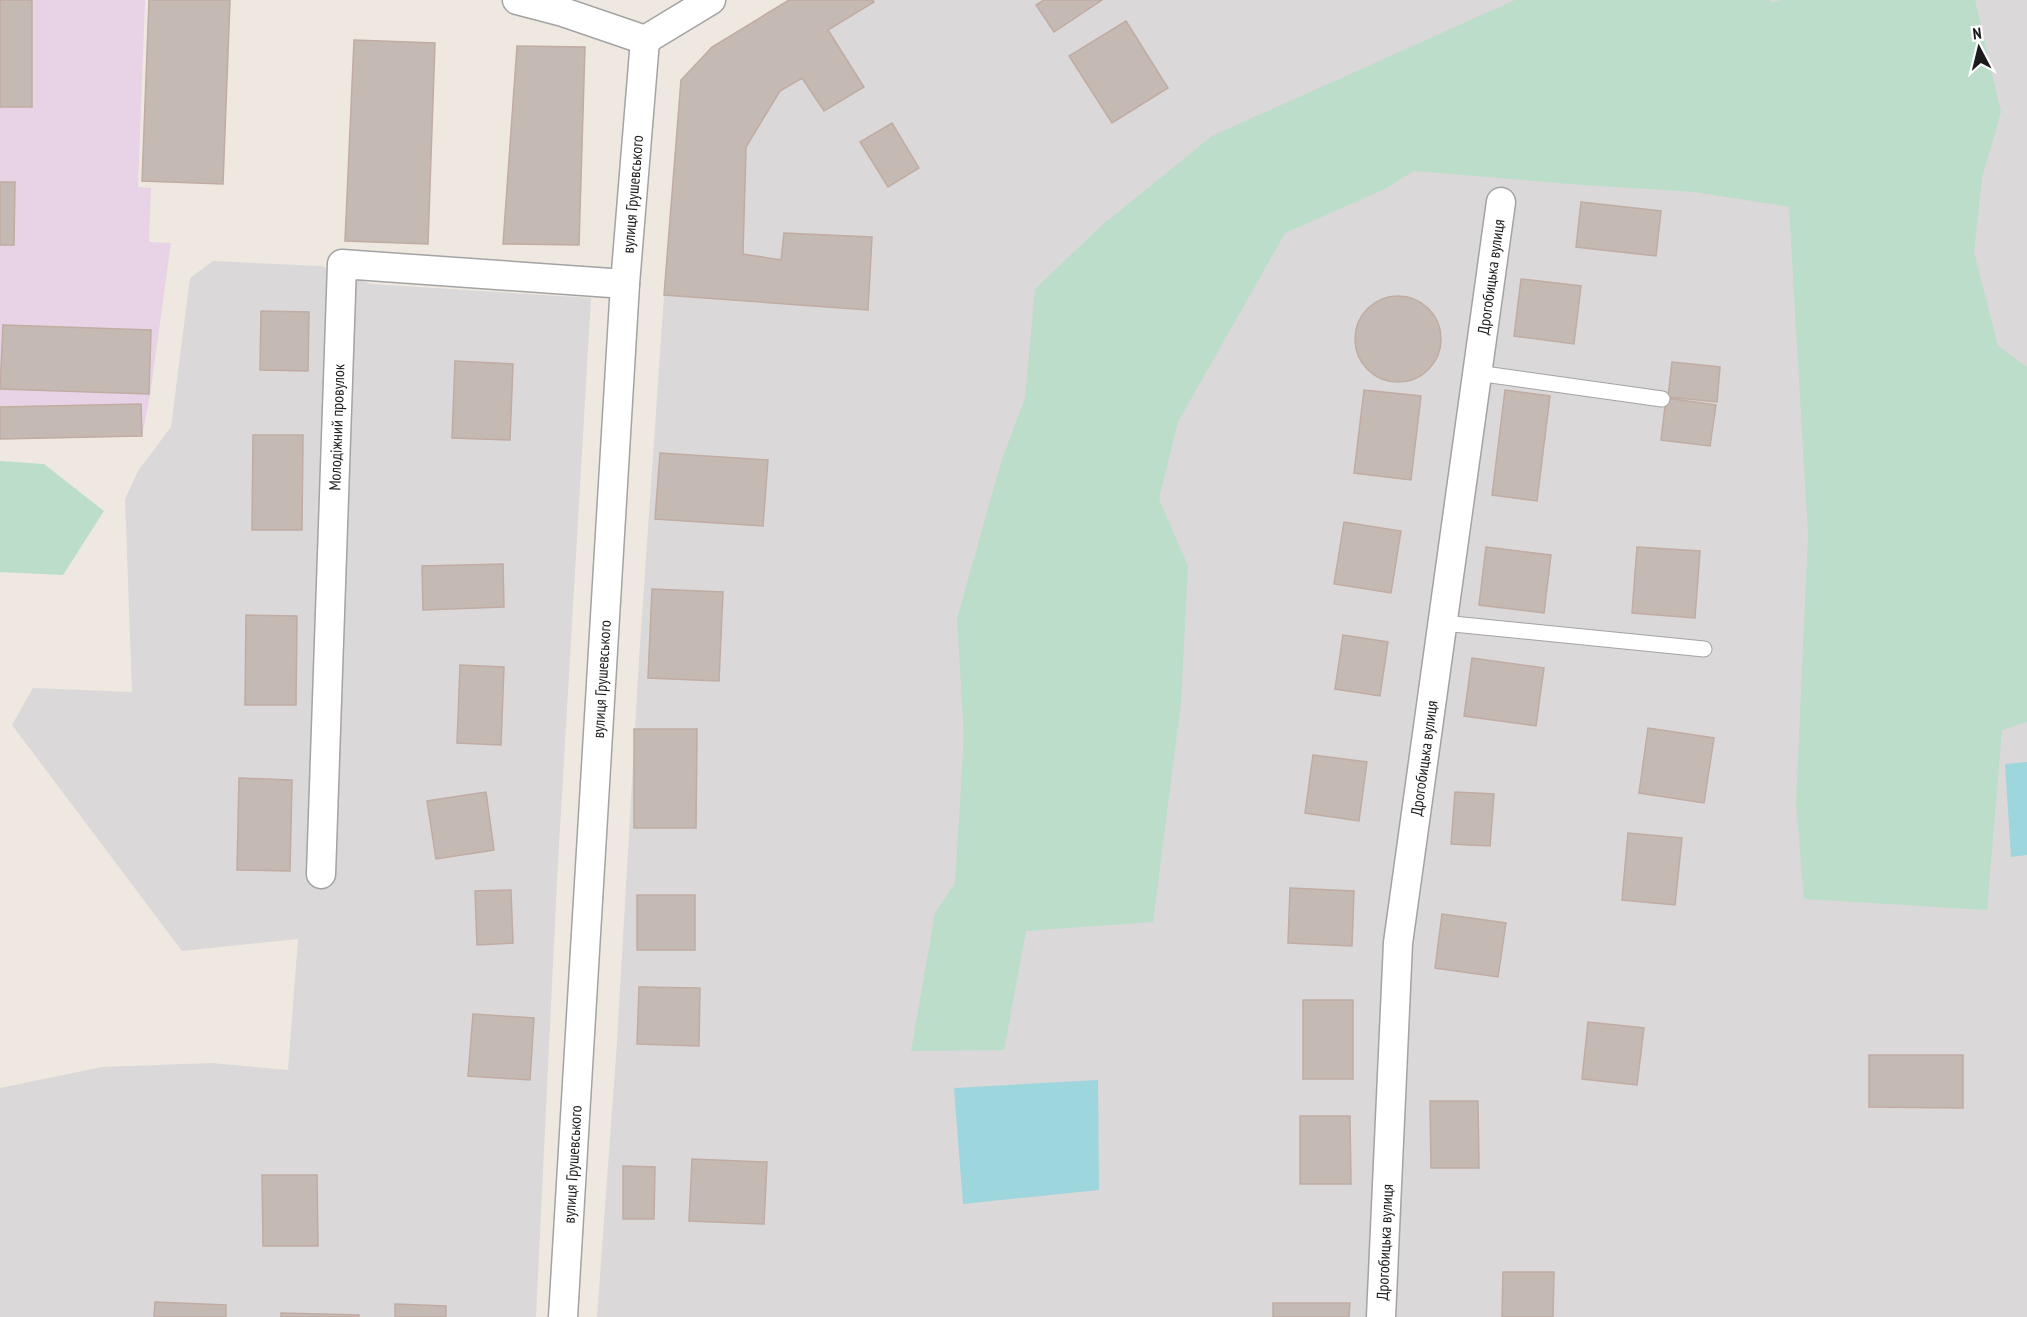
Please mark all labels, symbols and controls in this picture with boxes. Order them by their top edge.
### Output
north arrow [1949,18,2009,78]
text: N [1972,23,1983,44]
street label: вулиця Грушевського [618,134,647,254]
street label: Дрогобицька вулиця [1473,218,1509,336]
street label: Молодіжний провулок [324,363,349,491]
street label: вулиця Грушевського [588,619,615,739]
street label: Дрогобицька вулиця [1406,699,1442,817]
street label: вулиця Грушевського [559,1104,586,1224]
street label: Дрогобицька вулиця [1372,1184,1397,1301]

